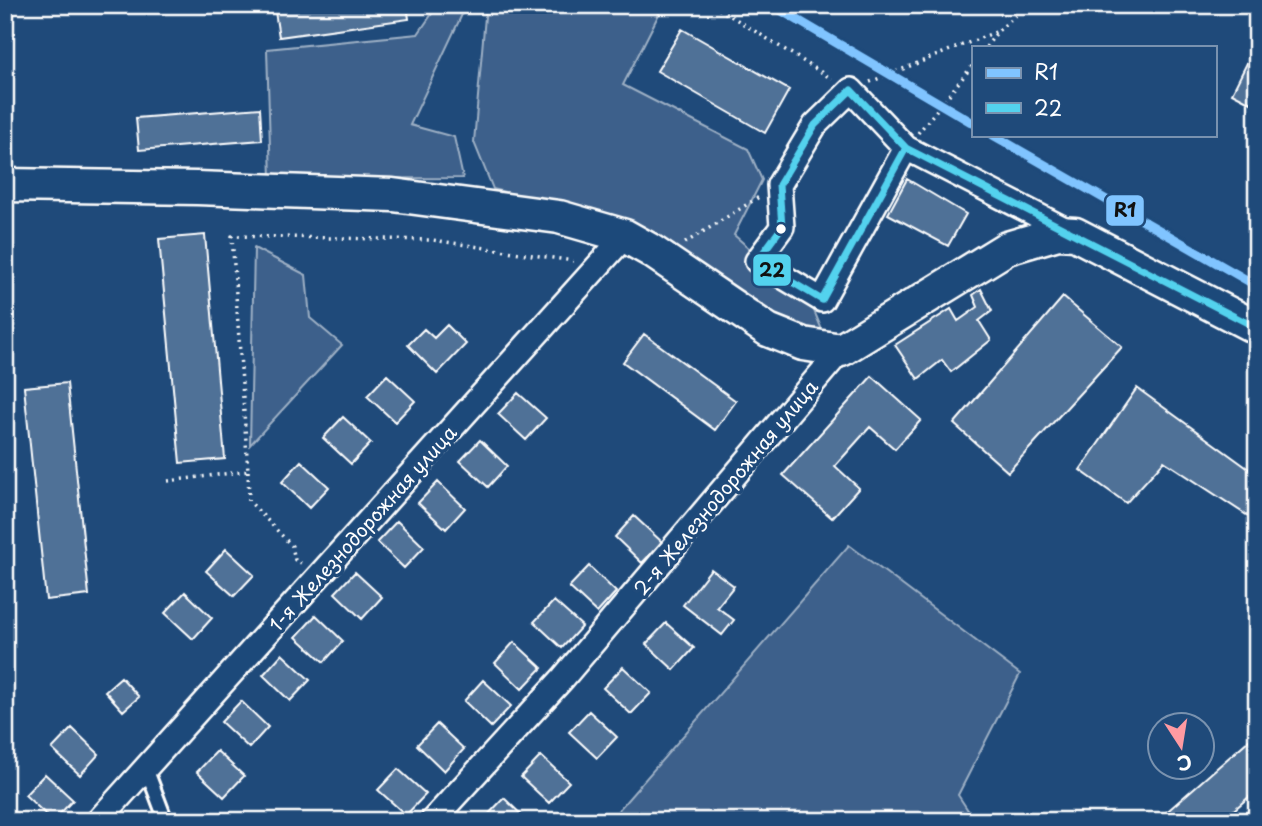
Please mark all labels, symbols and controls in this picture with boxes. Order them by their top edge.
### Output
legend [972,46,1216,136]
text: R1 [1034,55,1058,87]
text: 22 [1034,91,1062,123]
line badge: R1 [1105,194,1145,227]
text: R1 [1114,195,1136,223]
unlabelled marker [774,222,788,236]
line badge: 22 [752,253,792,287]
text: 22 [759,255,785,283]
street label: 2-я Железнодорожная улица [626,373,824,601]
street label: 1-я Железнодорожная улица [262,419,462,637]
north arrow [1146,710,1216,780]
text: С [1175,748,1195,779]

